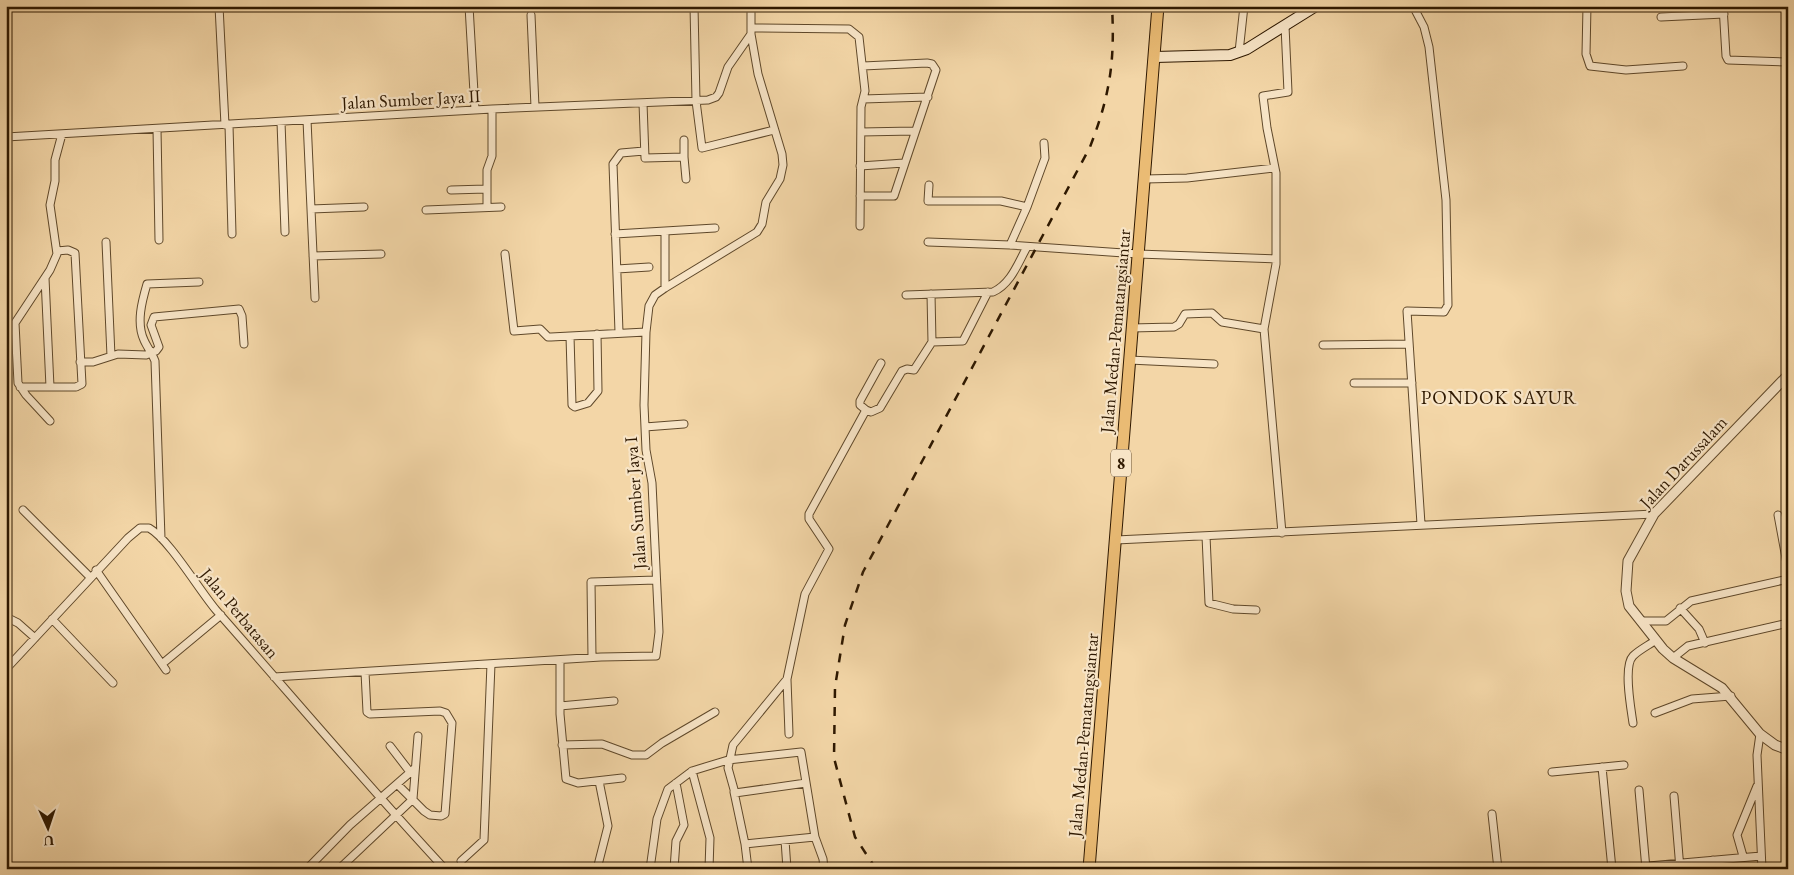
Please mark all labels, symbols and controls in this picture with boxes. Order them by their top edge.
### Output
street label: Jalan Sumber Jaya II [339,84,481,114]
street label: Jalan Medan-Pematangsiantar [1094,228,1135,436]
district label: PONDOK SAYUR [1421,385,1577,410]
street label: Jalan Darussalam [1633,411,1732,515]
street label: Jalan Sumber Jaya I [619,436,651,572]
road number: 8 [1111,449,1131,476]
street label: Jalan Perbatasan [194,561,285,663]
street label: Jalan Medan-Pematangsiantar [1062,632,1103,840]
north arrow [22,802,72,852]
text: U [42,832,54,850]

